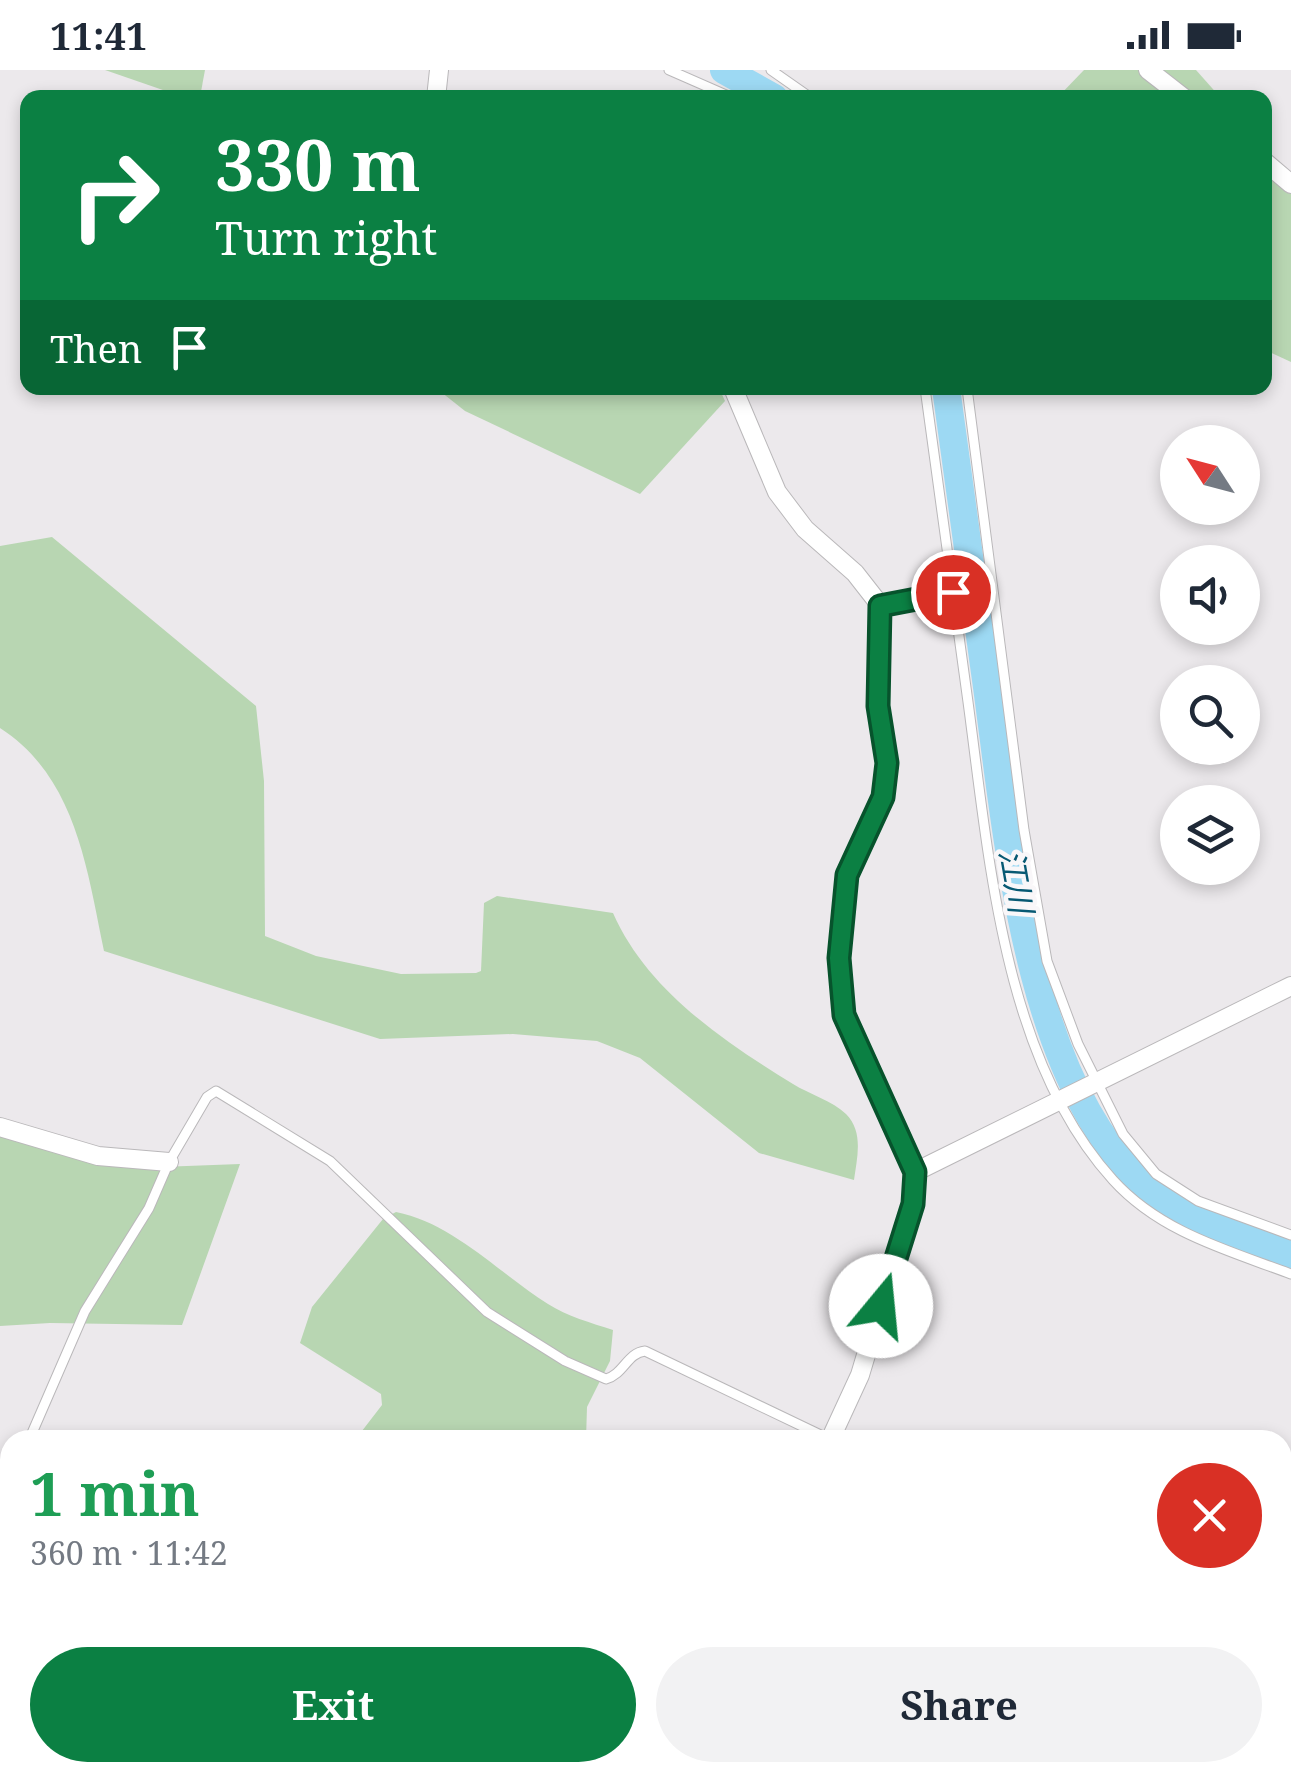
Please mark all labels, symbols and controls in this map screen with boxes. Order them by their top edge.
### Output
text: 11:41 [50,9,147,61]
text: 330 m [215,116,421,212]
icon: right [50,130,180,260]
text: Turn right [215,207,437,268]
icon: arrive [162,320,217,375]
text: Then [50,322,142,374]
north arrow [1160,425,1260,525]
map controls [1160,425,1260,885]
button: sound [1160,545,1260,645]
pin [911,550,996,635]
icon: arrive [926,565,981,620]
button: search [1160,665,1260,765]
button: layers [1160,785,1260,885]
water label: 江川 [991,845,1045,919]
position arrow [829,1254,933,1358]
text: 1 min [30,1452,200,1534]
button: close [1157,1463,1262,1568]
text: 360 m · 11:42 [30,1531,228,1574]
button: Exit [30,1647,636,1762]
button: Share [656,1647,1262,1762]

